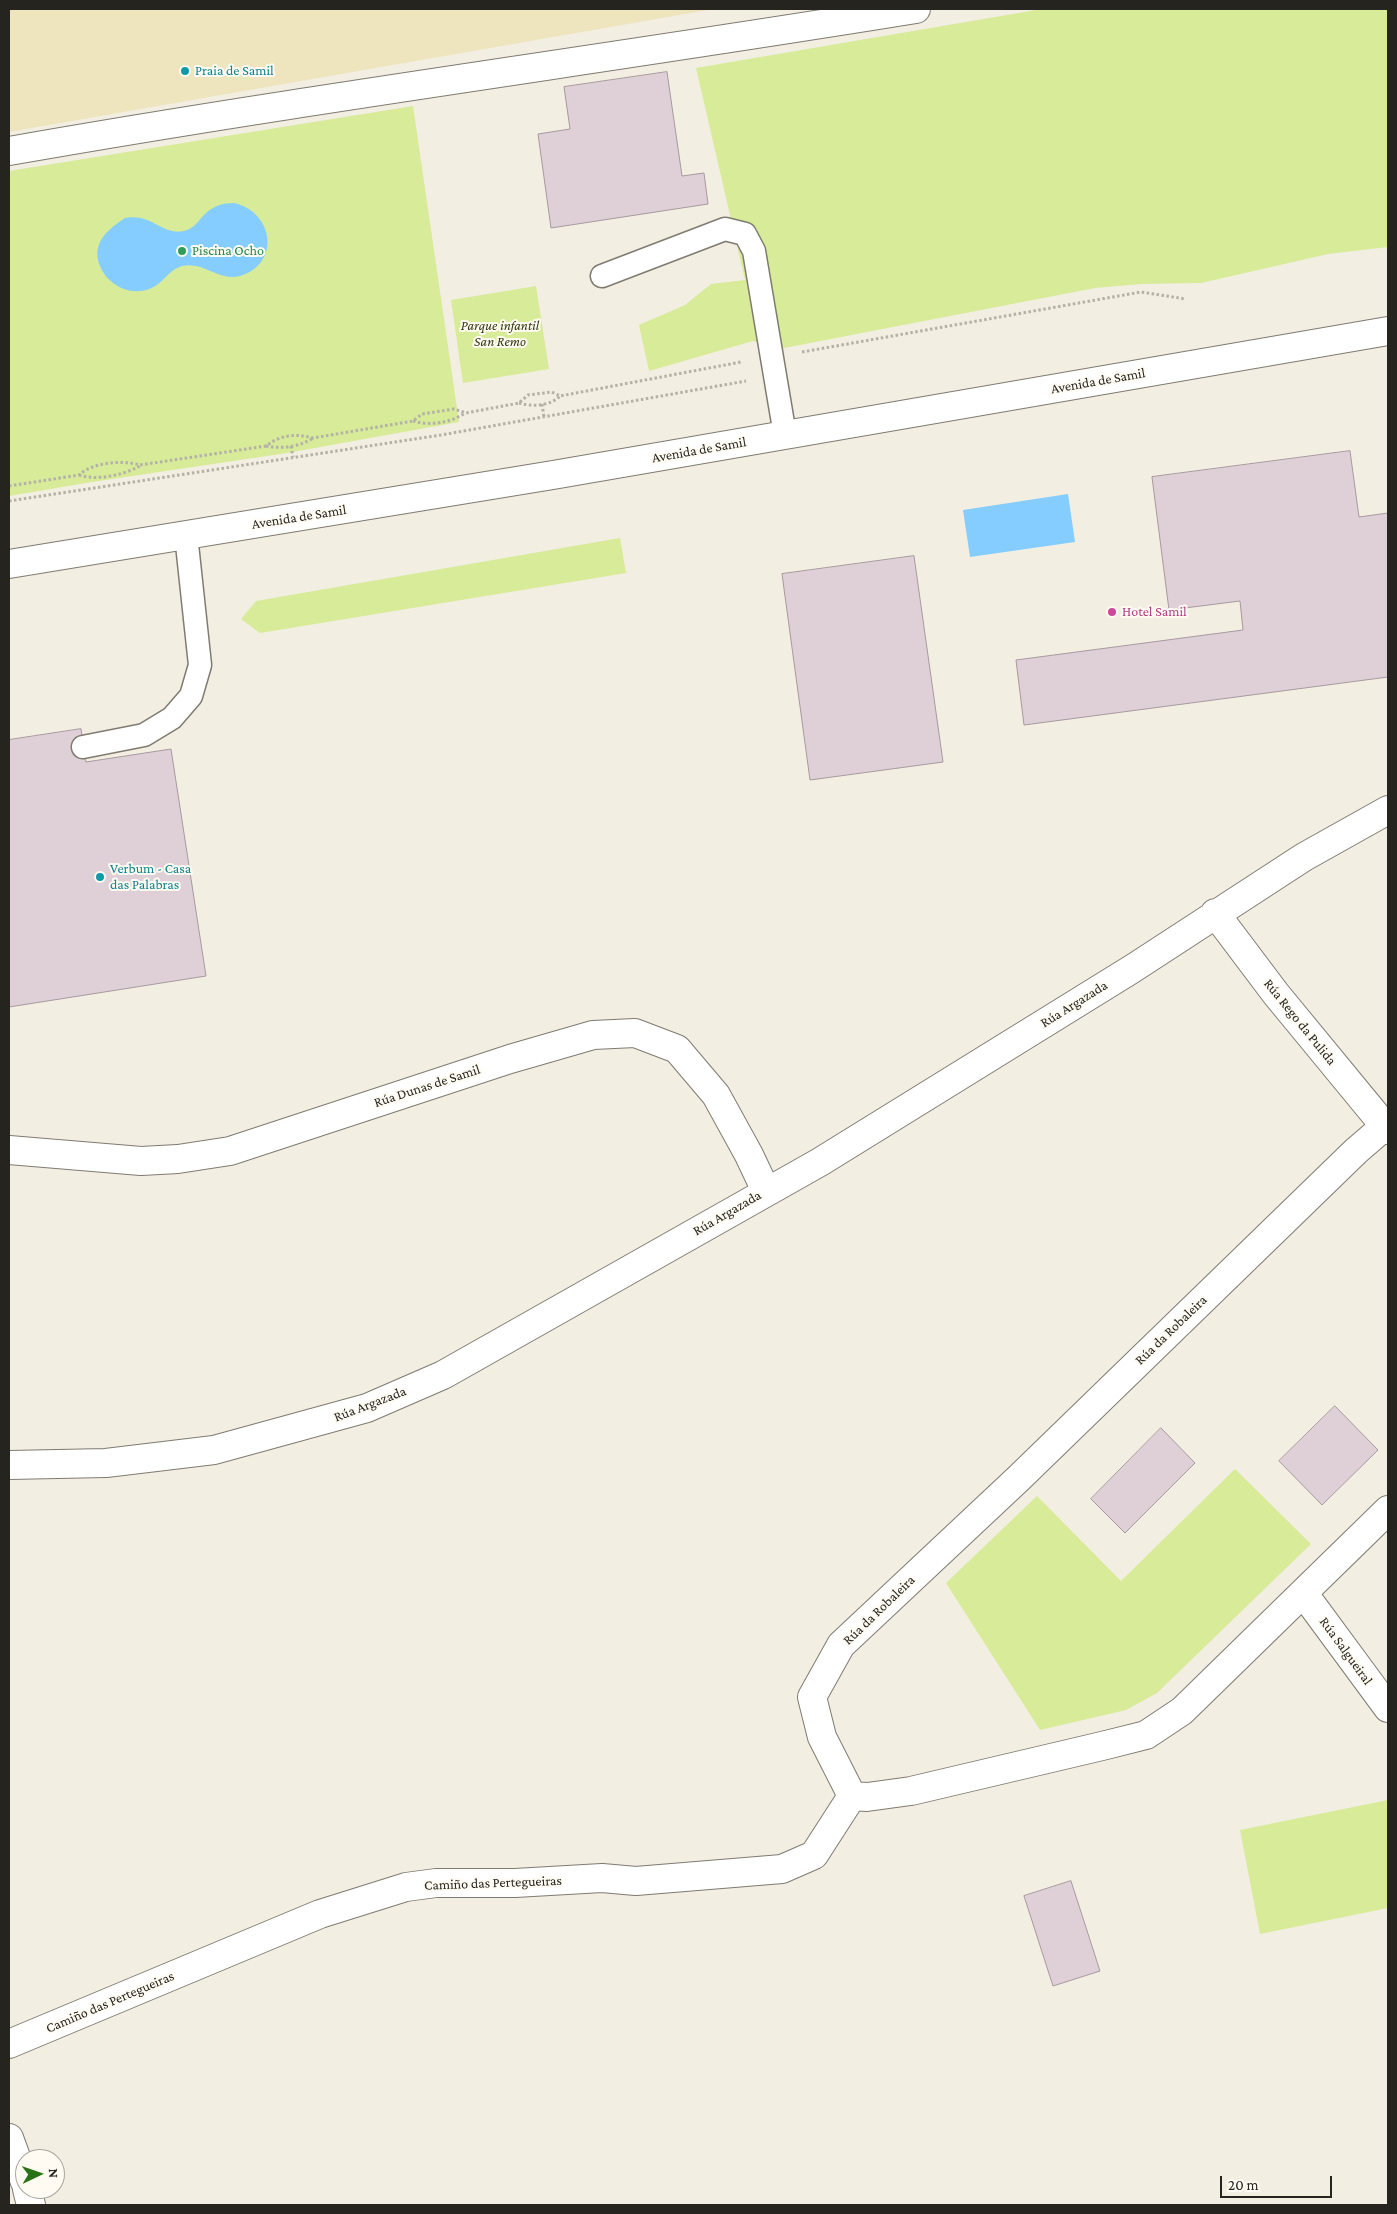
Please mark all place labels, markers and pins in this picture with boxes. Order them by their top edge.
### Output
place label: Praia de Samil [195,63,274,79]
marker: Praia de Samil [179,65,191,77]
place label: Piscina Ocho [192,243,264,259]
marker: Piscina Ocho [176,245,188,257]
place label: Hotel Samil [1122,604,1187,620]
marker: Hotel Samil [1106,606,1118,618]
place label: Verbum - Casa das Palabras [110,861,191,894]
marker: Verbum - Casa das Palabras [94,871,106,883]

